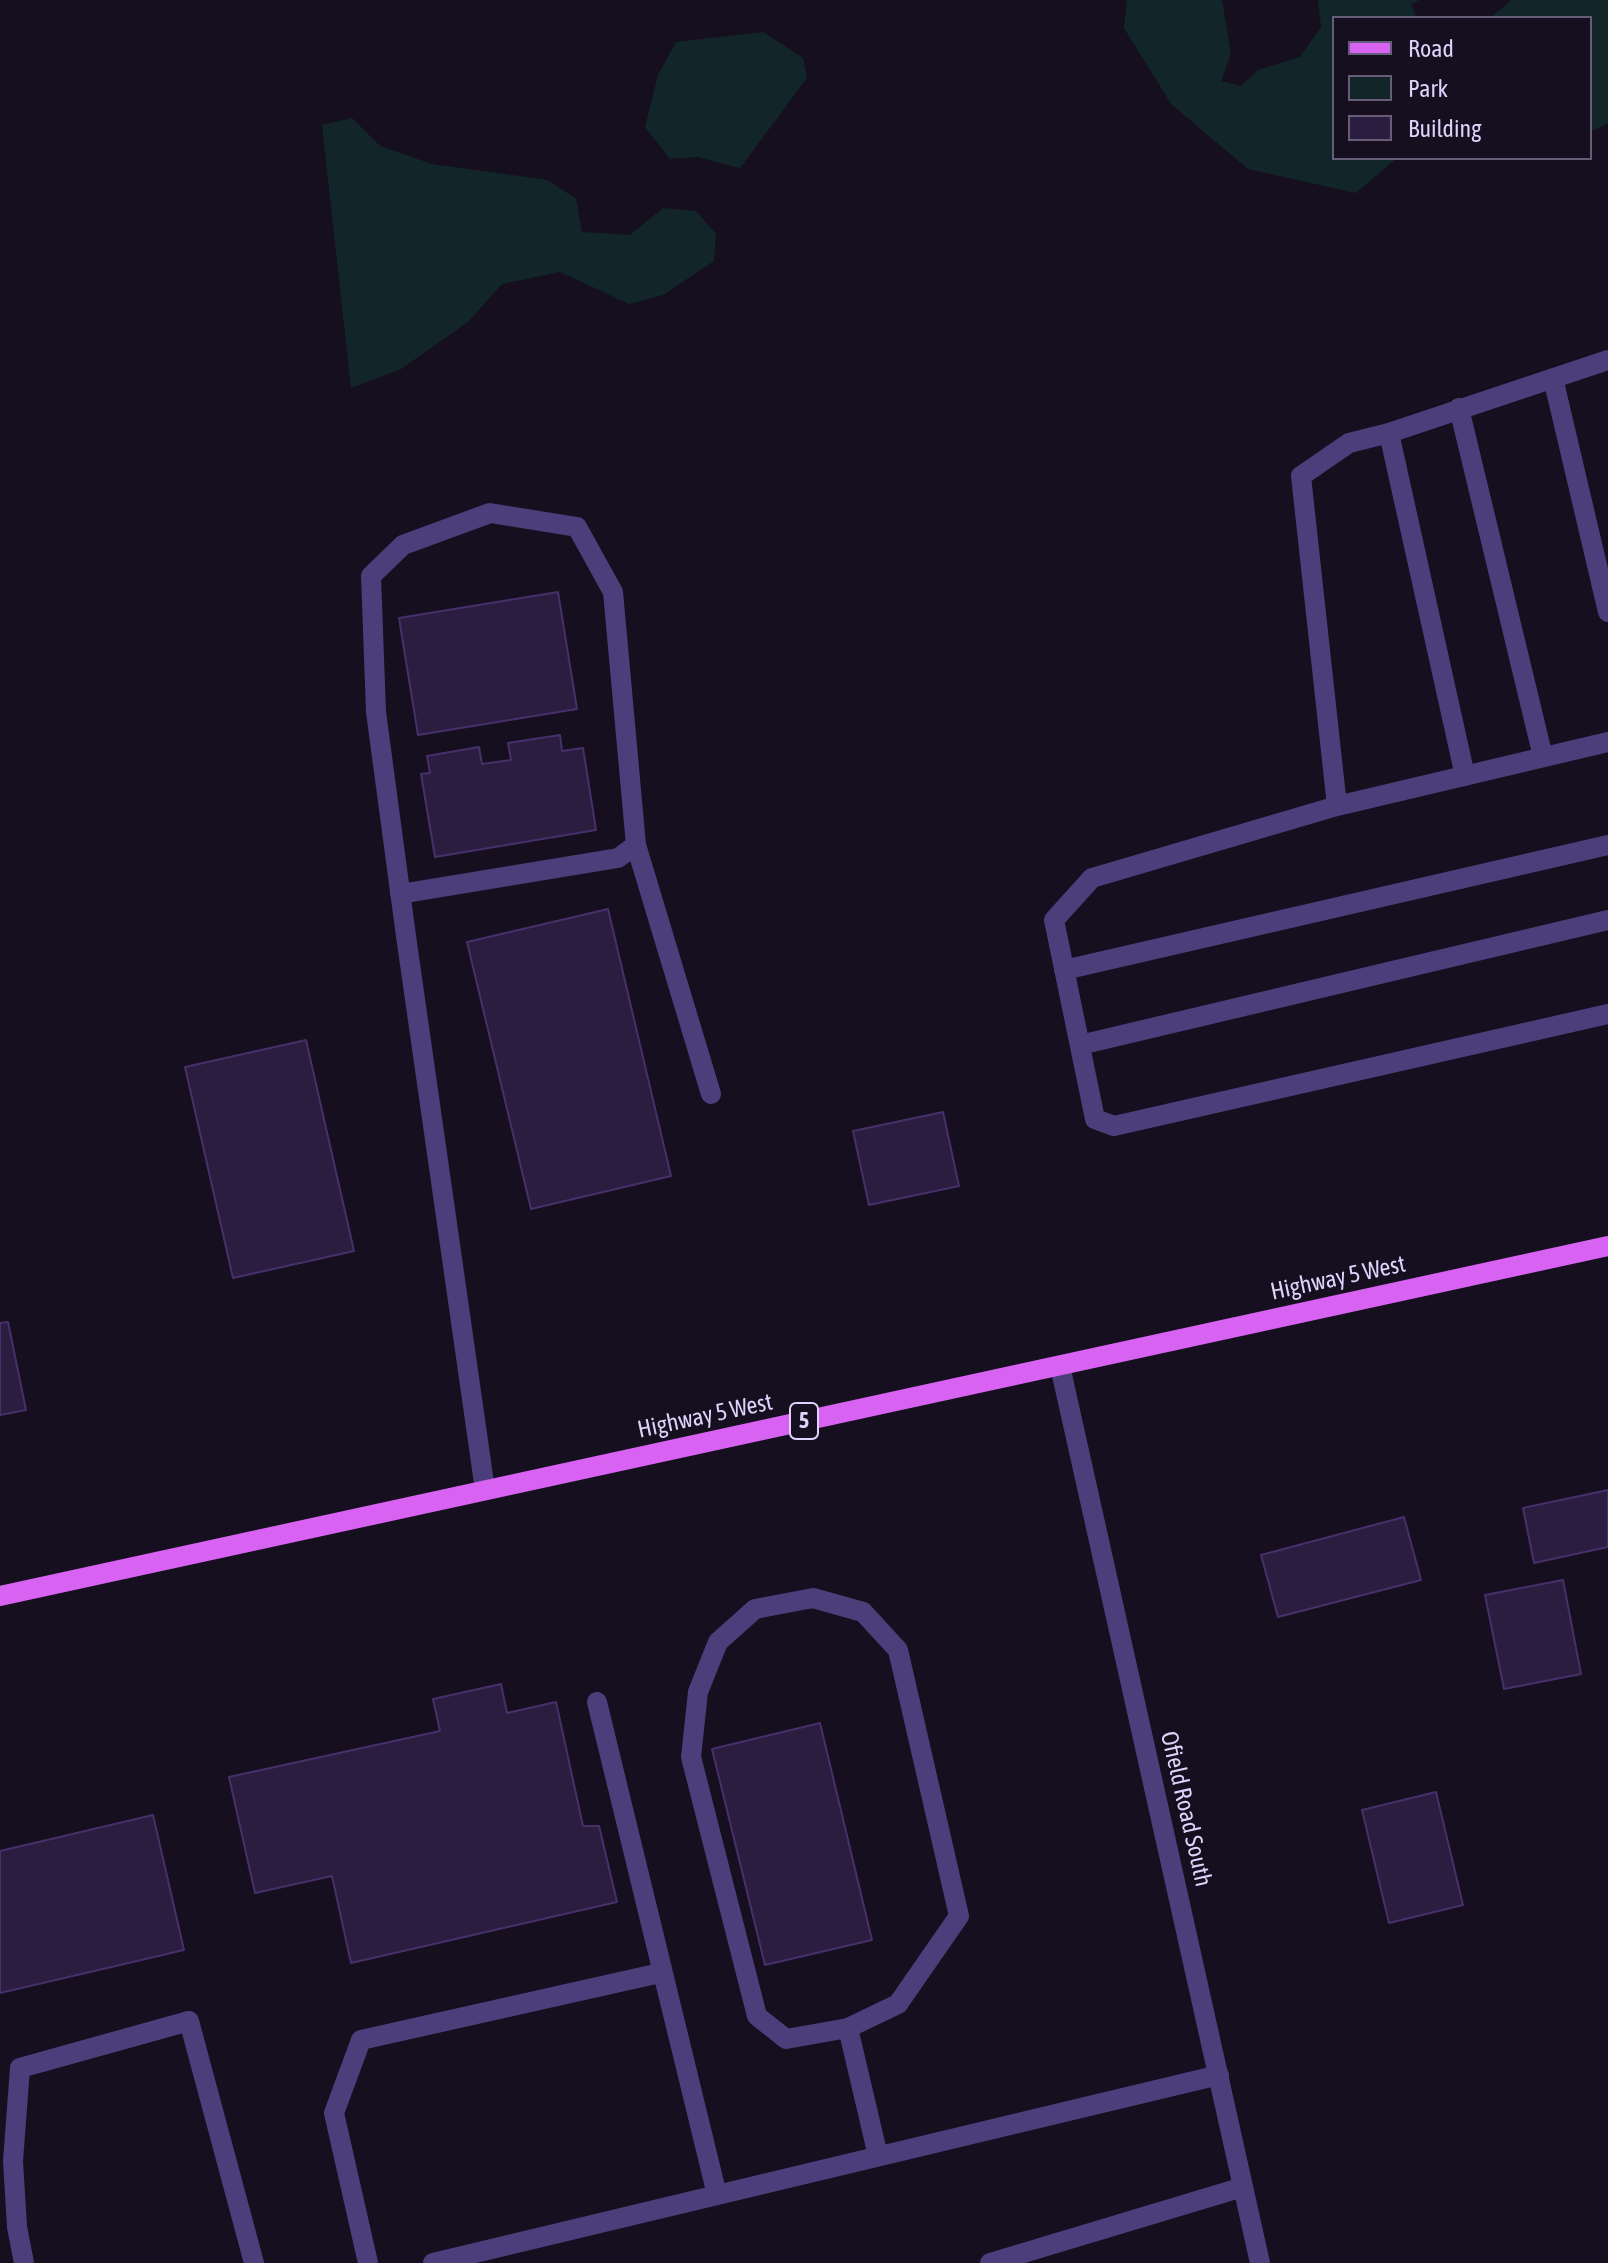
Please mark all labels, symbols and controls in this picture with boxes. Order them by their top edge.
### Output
legend [1332,16,1592,160]
text: Road [1408,35,1454,62]
text: Park [1408,75,1448,102]
text: Building [1408,115,1481,142]
street label: Highway 5 West [1268,1250,1408,1306]
street label: Highway 5 West [635,1388,775,1444]
road number: 5 [790,1403,818,1439]
street label: Ofield Road South [1154,1729,1218,1889]

